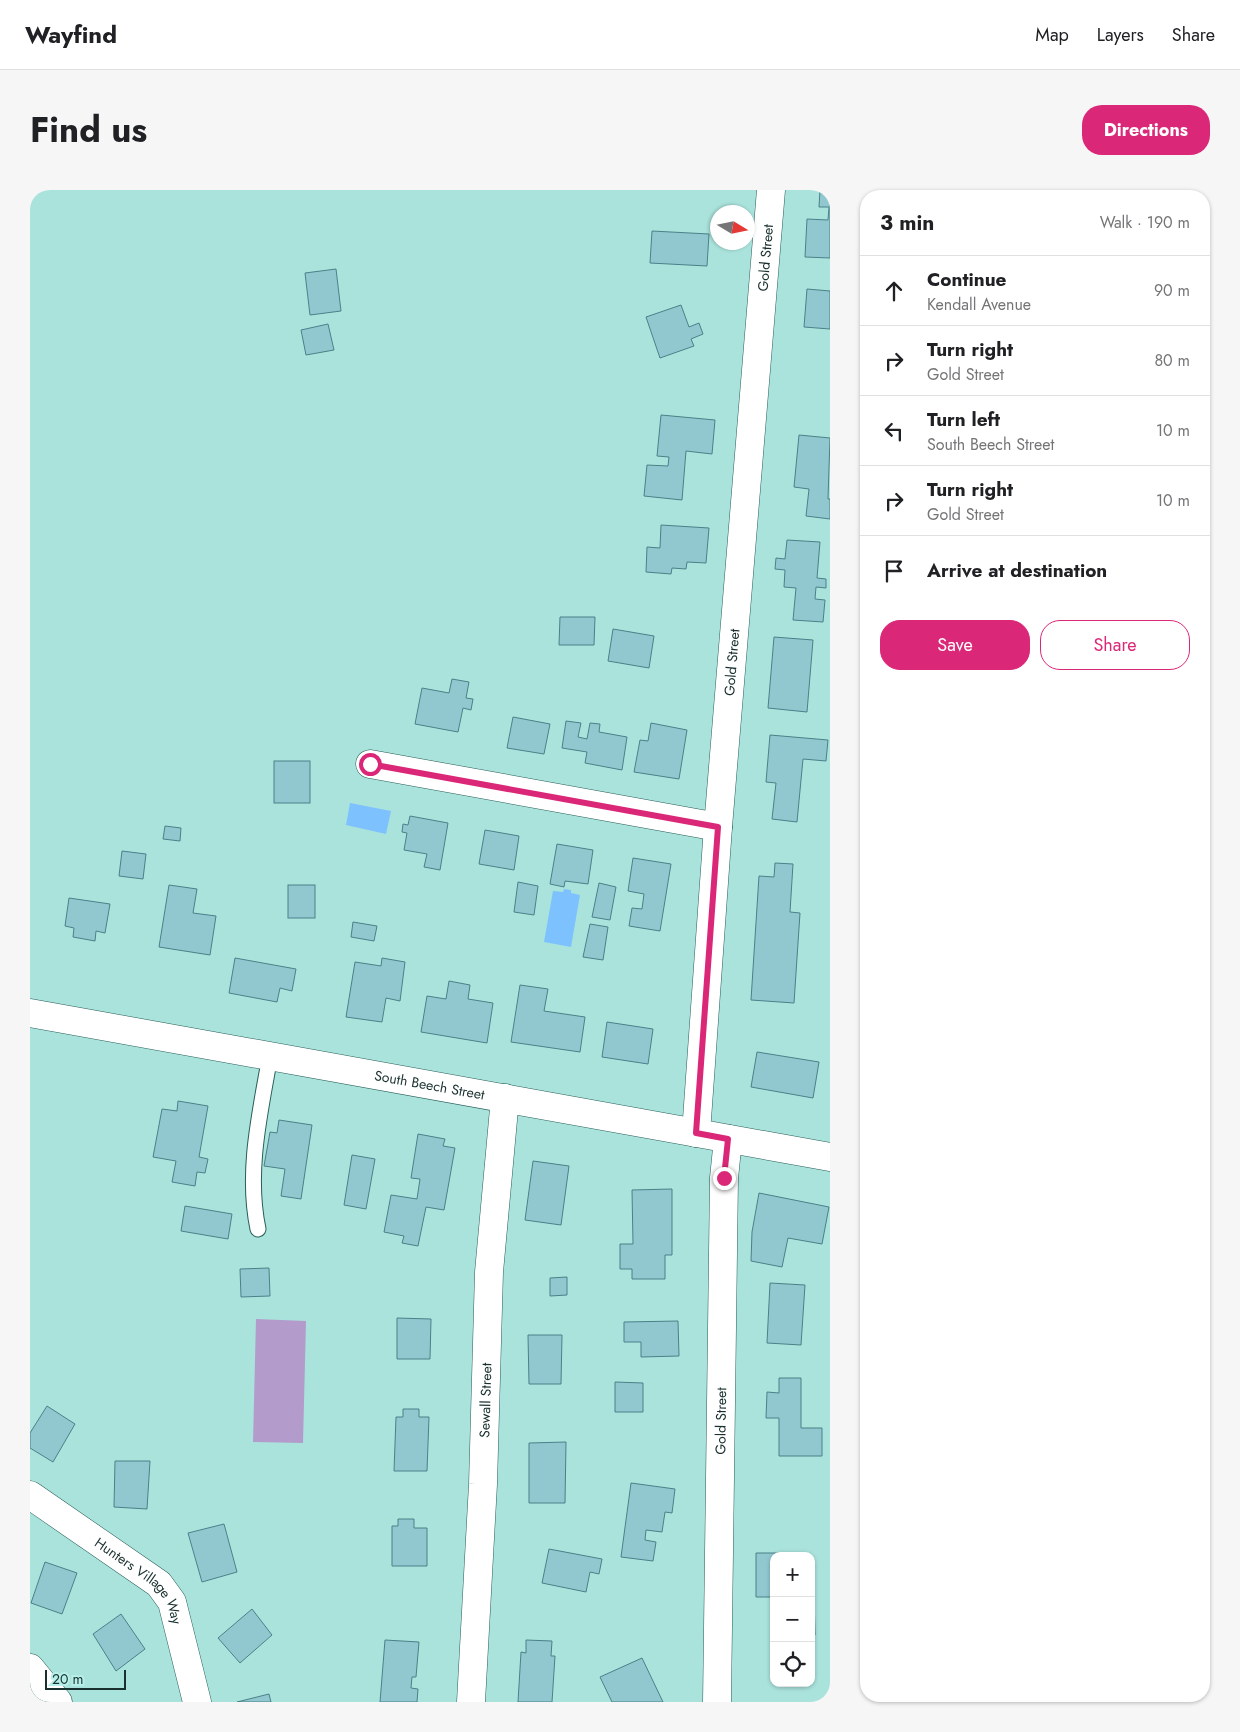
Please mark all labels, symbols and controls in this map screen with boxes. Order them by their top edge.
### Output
text: Wayfind [25,17,117,52]
text: Map [1035,22,1069,48]
text: Layers [1097,22,1144,48]
text: Share [1172,22,1215,48]
text: Find us [30,105,147,155]
button: Directions [1082,105,1210,155]
north arrow [710,205,755,250]
text: 3 min [880,208,934,238]
text: Walk · 190 m [1100,211,1190,234]
street label: Gold Street [753,223,778,292]
text: Continue [927,266,1006,293]
icon: ahead [880,277,908,305]
text: 90 m [1154,279,1190,302]
text: Kendall Avenue [927,293,1031,316]
text: Turn right [927,336,1013,363]
icon: right [880,347,908,375]
text: 80 m [1154,349,1190,372]
text: Gold Street [927,363,1004,386]
text: Turn left [927,406,1000,433]
icon: left [880,417,908,445]
text: 10 m [1156,419,1190,442]
text: South Beech Street [927,433,1054,456]
text: Turn right [927,476,1013,503]
icon: right [880,487,908,515]
text: 10 m [1156,489,1190,512]
text: Gold Street [927,503,1004,526]
icon: arrive [880,557,908,585]
text: Arrive at destination [927,557,1107,584]
button: Save [880,620,1030,670]
button: Share [1040,620,1190,670]
street label: Gold Street [719,627,745,697]
route start [359,753,382,776]
street label: South Beech Street [373,1065,487,1105]
route end [713,1167,736,1190]
street label: Sewall Street [474,1362,496,1438]
street label: Gold Street [710,1387,731,1455]
street label: Hunters Village Way [91,1533,187,1627]
map controls [770,1552,815,1687]
button: + [770,1552,815,1597]
button: − [770,1597,815,1642]
button: locate [770,1642,815,1687]
scale bar [45,1667,126,1690]
text: 20 m [52,1669,84,1689]

